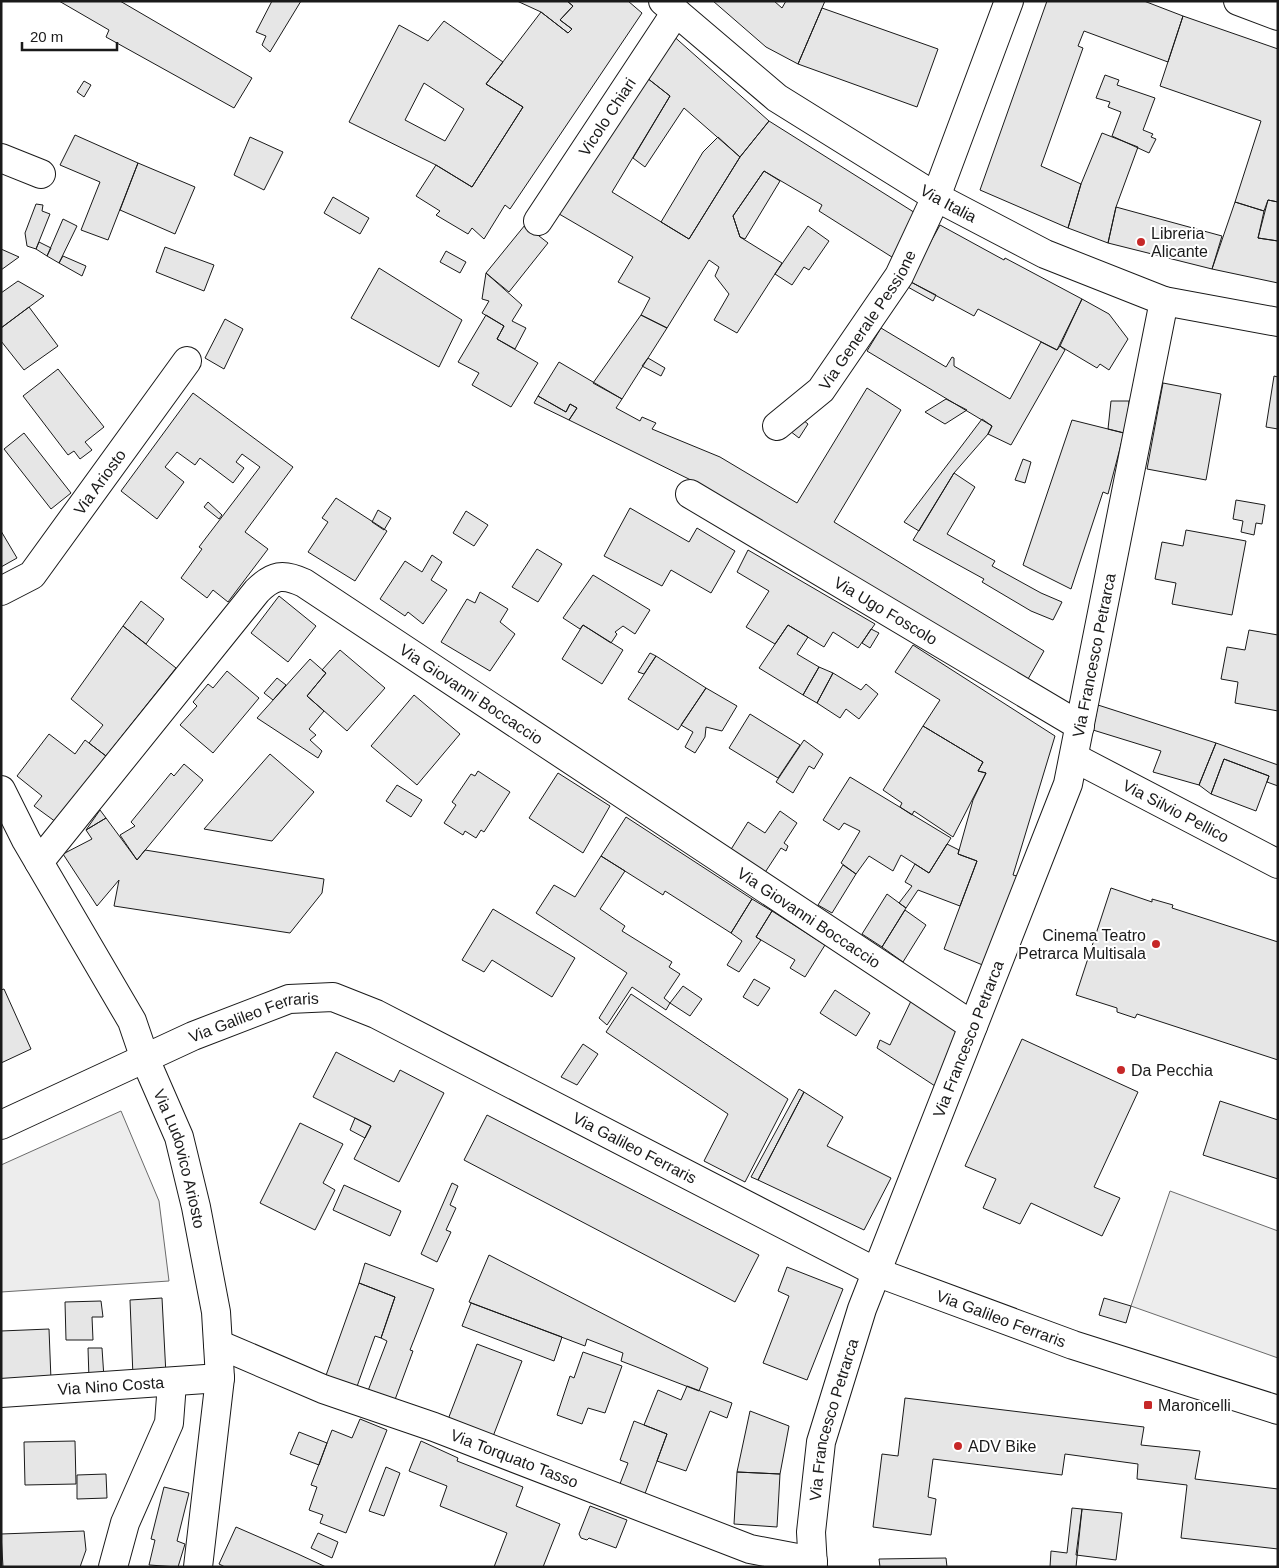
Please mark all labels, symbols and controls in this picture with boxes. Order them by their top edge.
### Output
scale bar [22,20,118,52]
text: 20 m [30,28,63,45]
street label: Vicolo Chiari [576,75,639,159]
street label: Via Italia [917,181,979,226]
place label: Libreria Alicante [1151,225,1208,260]
marker: Libreria Alicante [1135,236,1147,248]
street label: Via Generale Pessione [816,247,919,393]
street label: Via Ariosto [71,446,129,518]
street label: Via Francesco Petrarca [1069,572,1119,739]
street label: Via Ugo Foscolo [831,574,940,648]
street label: Via Giovanni Boccaccio [396,641,546,748]
street label: Via Silvio Pellico [1120,777,1232,846]
street label: Via Giovanni Boccaccio [734,864,884,971]
place label: Cinema Teatro Petrarca Multisala [1018,927,1146,962]
marker: Cinema Teatro Petrarca Multisala [1150,938,1162,950]
street label: Via Francesco Petrarca [930,958,1007,1120]
street label: Via Galileo Ferraris [186,990,319,1046]
place label: Da Pecchia [1131,1062,1213,1079]
marker: Da Pecchia [1115,1064,1127,1076]
street label: Via Ludovico Ariosto [150,1087,208,1230]
street label: Via Galileo Ferraris [570,1109,699,1187]
street label: Via Galileo Ferraris [934,1287,1068,1351]
street label: Via Francesco Petrarca [807,1336,861,1502]
street label: Via Nino Costa [57,1374,165,1398]
place label: Maroncelli [1158,1397,1231,1414]
marker: Maroncelli [1142,1399,1154,1411]
street label: Via Torquato Tasso [448,1426,581,1491]
place label: ADV Bike [968,1438,1037,1455]
marker: ADV Bike [952,1440,964,1452]

